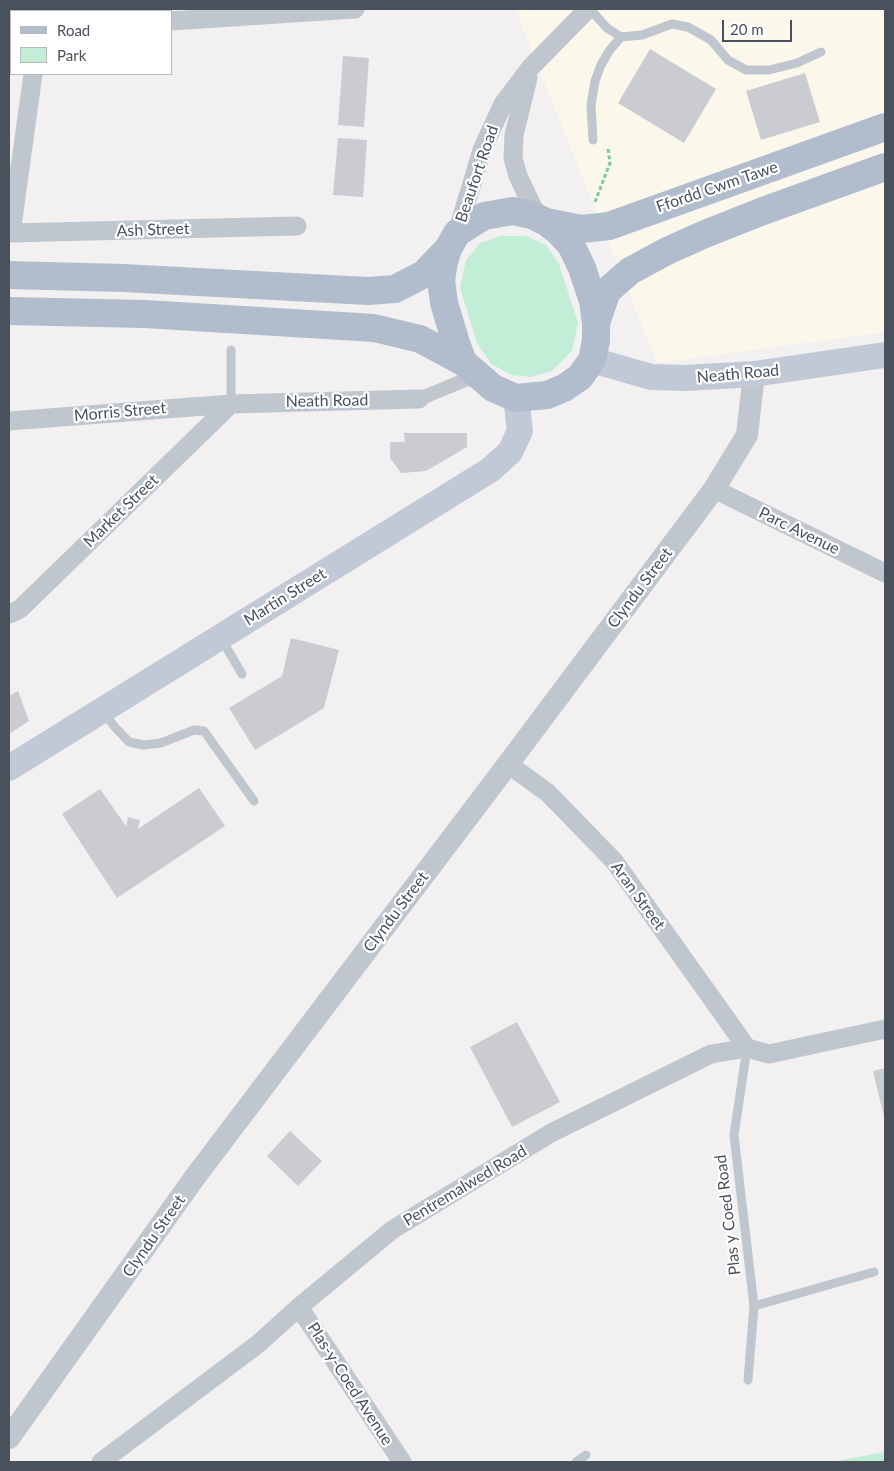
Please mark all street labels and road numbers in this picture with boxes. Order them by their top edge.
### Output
street label: Beaufort Road [451,123,503,225]
street label: Ffordd Cwm Tawe [654,157,780,217]
street label: Ash Street [116,219,190,241]
street label: Neath Road [696,361,780,387]
street label: Neath Road [286,391,368,411]
street label: Morris Street [73,398,167,426]
street label: Market Street [80,471,162,551]
street label: Parc Avenue [755,503,843,559]
street label: Clyndu Street [604,544,676,632]
street label: Martin Street [240,564,330,630]
street label: Aran Street [607,858,669,934]
street label: Clyndu Street [360,868,432,956]
street label: Pentremalwed Road [400,1142,530,1230]
street label: Plas y Coed Road [711,1154,745,1276]
street label: Clyndu Street [119,1191,189,1281]
street label: Plas-y-Coed Avenue [303,1319,397,1449]

